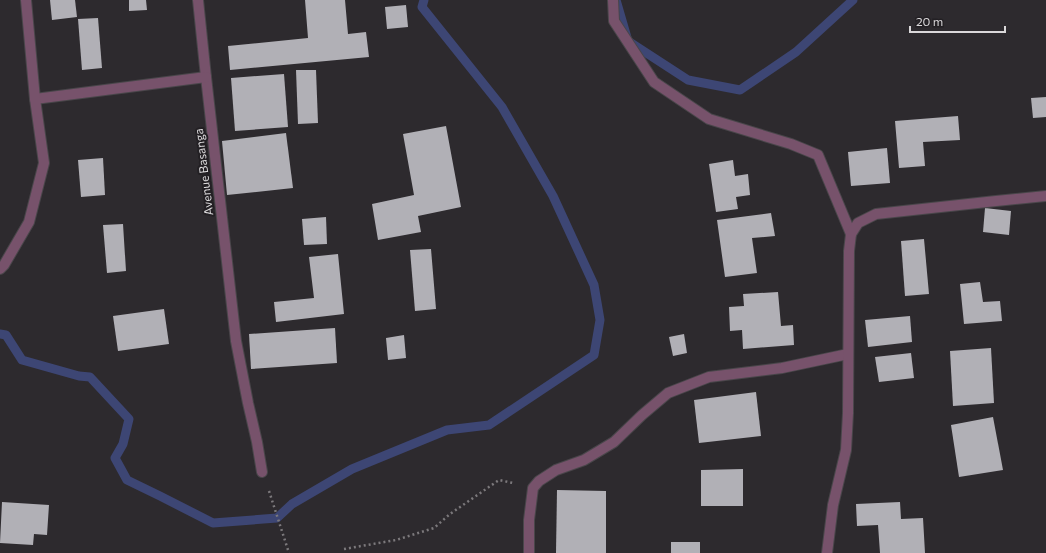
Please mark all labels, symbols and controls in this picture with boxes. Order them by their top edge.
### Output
scale bar [910,8,1005,34]
text: 20 m [916,14,943,28]
street label: Avenue Basanga [191,128,215,216]

